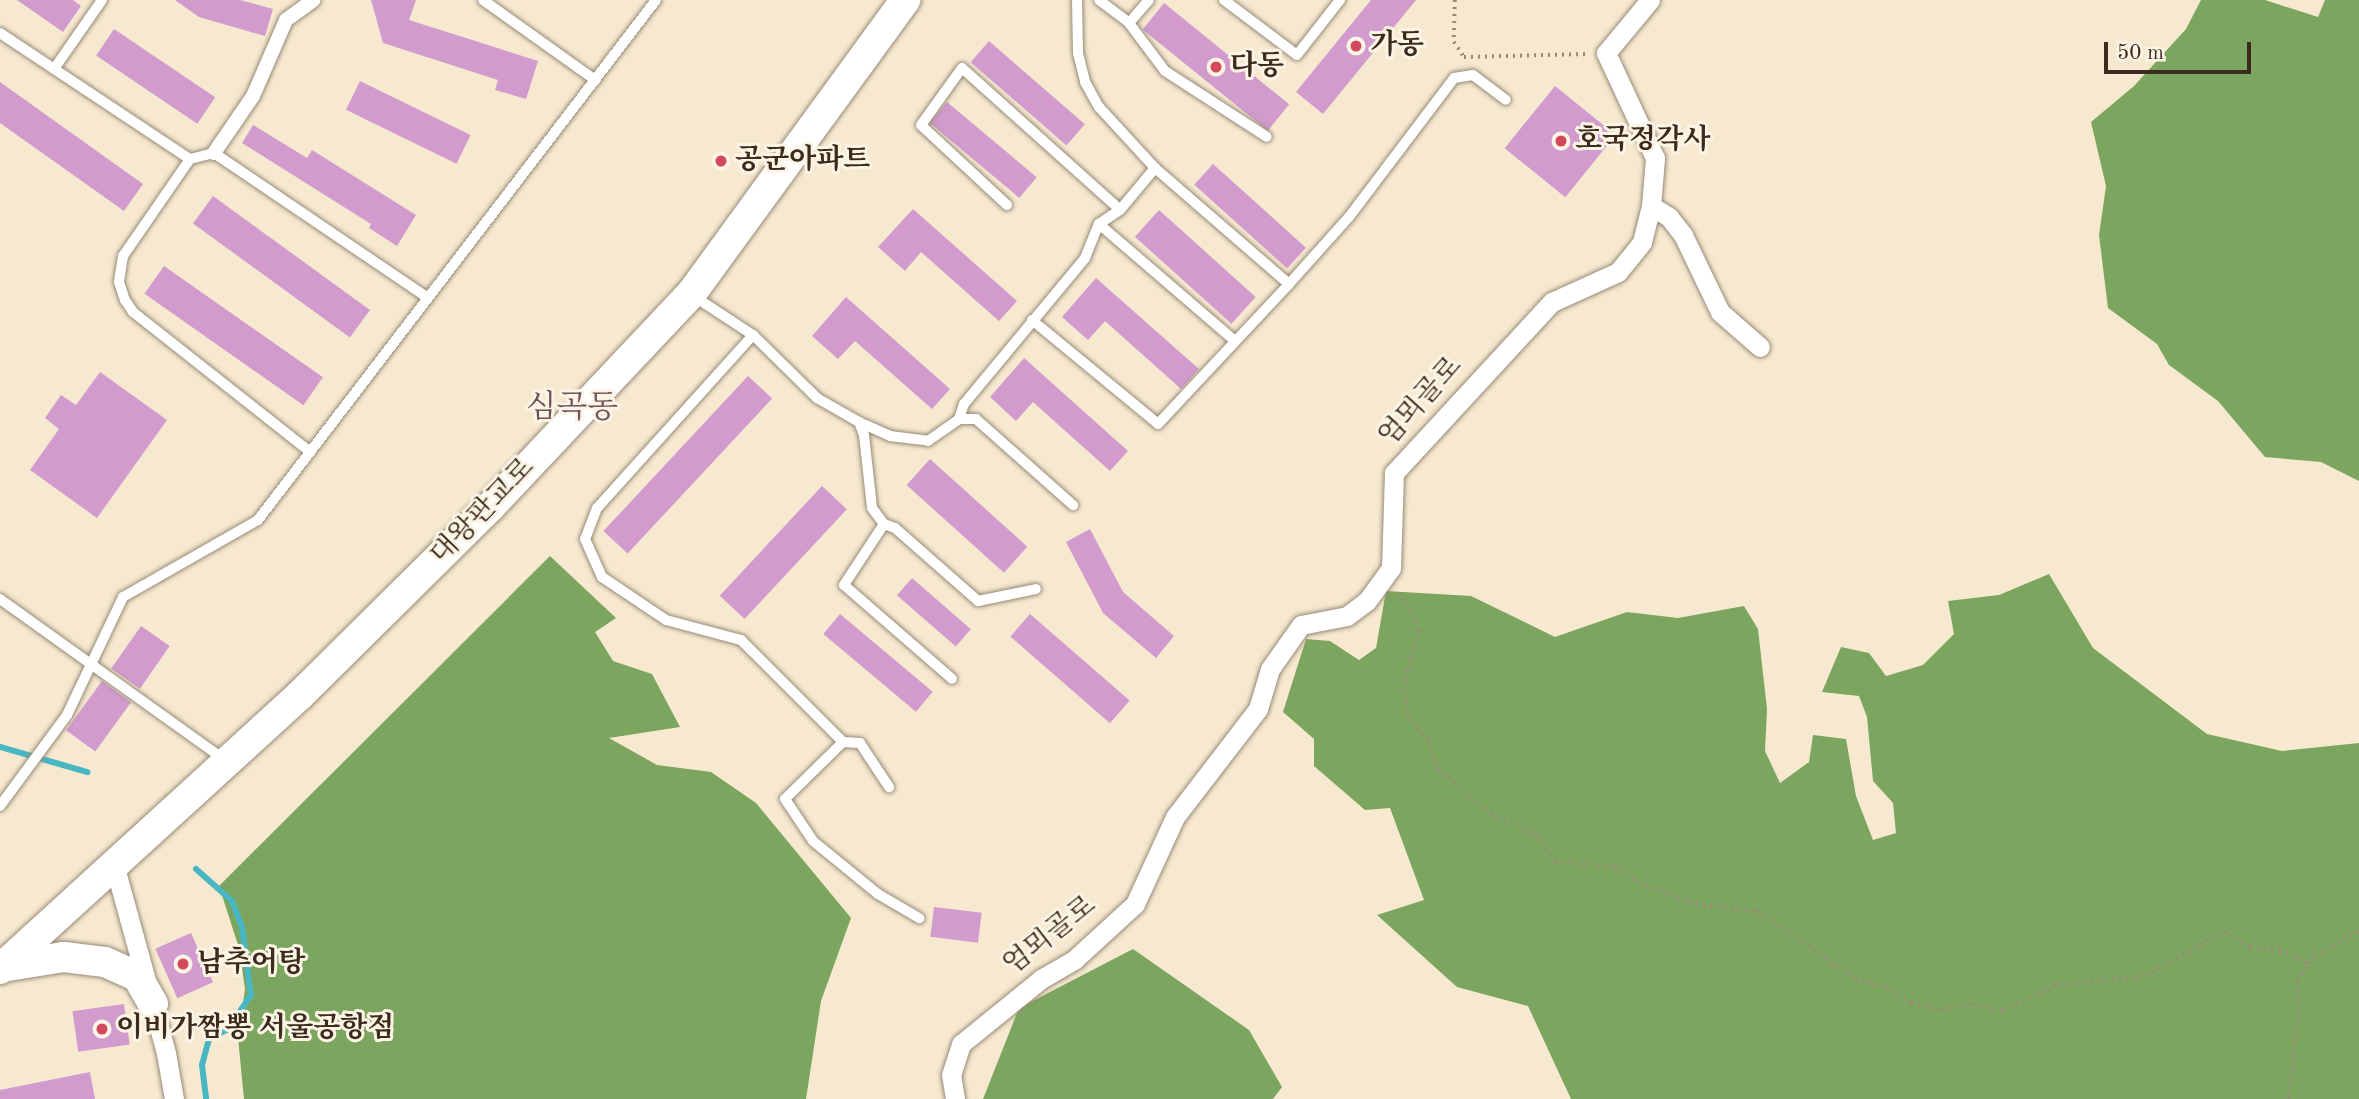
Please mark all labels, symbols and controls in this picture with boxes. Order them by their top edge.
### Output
scale bar [2107,28,2254,72]
place label: 가동 [1370,29,1424,63]
marker: 가동 [1348,38,1364,54]
text: 50 m [2117,43,2164,64]
place label: 다동 [1230,50,1284,84]
marker: 다동 [1208,59,1224,75]
place label: 호국정각사 [1575,124,1710,158]
marker: 호국정각사 [1553,133,1569,149]
place label: 공군아파트 [735,144,870,178]
marker: 공군아파트 [713,153,729,169]
street label: 엄뫼골로 [1372,351,1470,453]
district label: 심곡동 [526,390,618,428]
street label: 대왕판교로 [424,452,542,572]
street label: 엄뫼골로 [997,889,1103,983]
place label: 남추어탕 [197,947,305,981]
marker: 남추어탕 [175,956,191,972]
place label: 이비가짬뽕 서울공항점 [116,1012,394,1046]
marker: 이비가짬뽕 서울공항점 [94,1021,110,1037]

